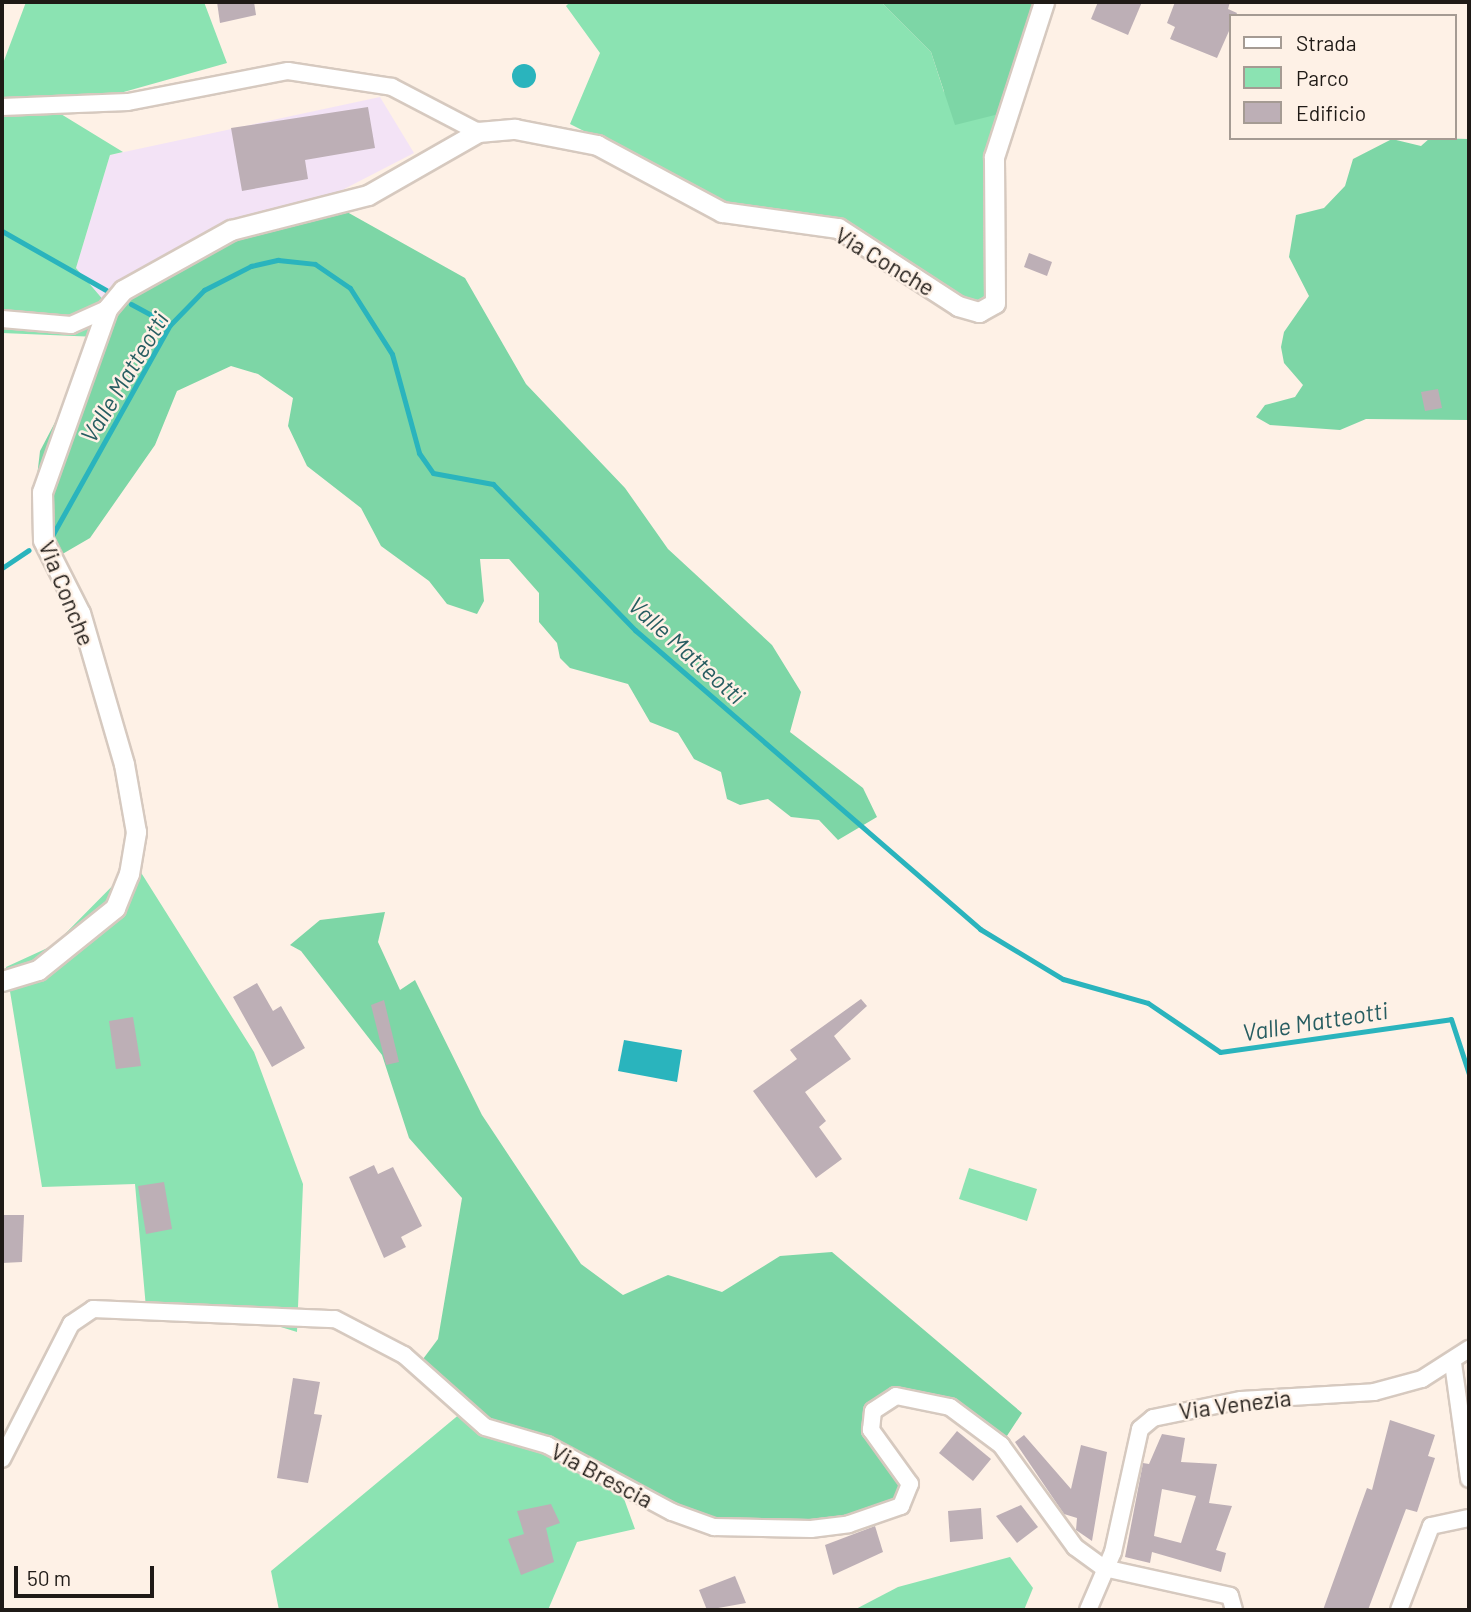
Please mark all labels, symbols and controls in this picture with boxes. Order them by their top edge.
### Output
legend [1230,14,1457,140]
text: Strada [1296,30,1356,55]
text: Parco [1296,65,1349,90]
text: Edificio [1296,100,1366,125]
street label: Via Conche [830,221,940,301]
water label: Valle Matteotti [74,307,174,447]
street label: Via Conche [33,536,101,650]
water label: Valle Matteotti [623,590,751,710]
water label: Valle Matteotti [1240,995,1390,1047]
street label: Via Venezia [1177,1383,1293,1425]
street label: Via Brescia [546,1437,658,1513]
scale bar [18,1552,158,1596]
text: 50 m [27,1565,71,1590]

